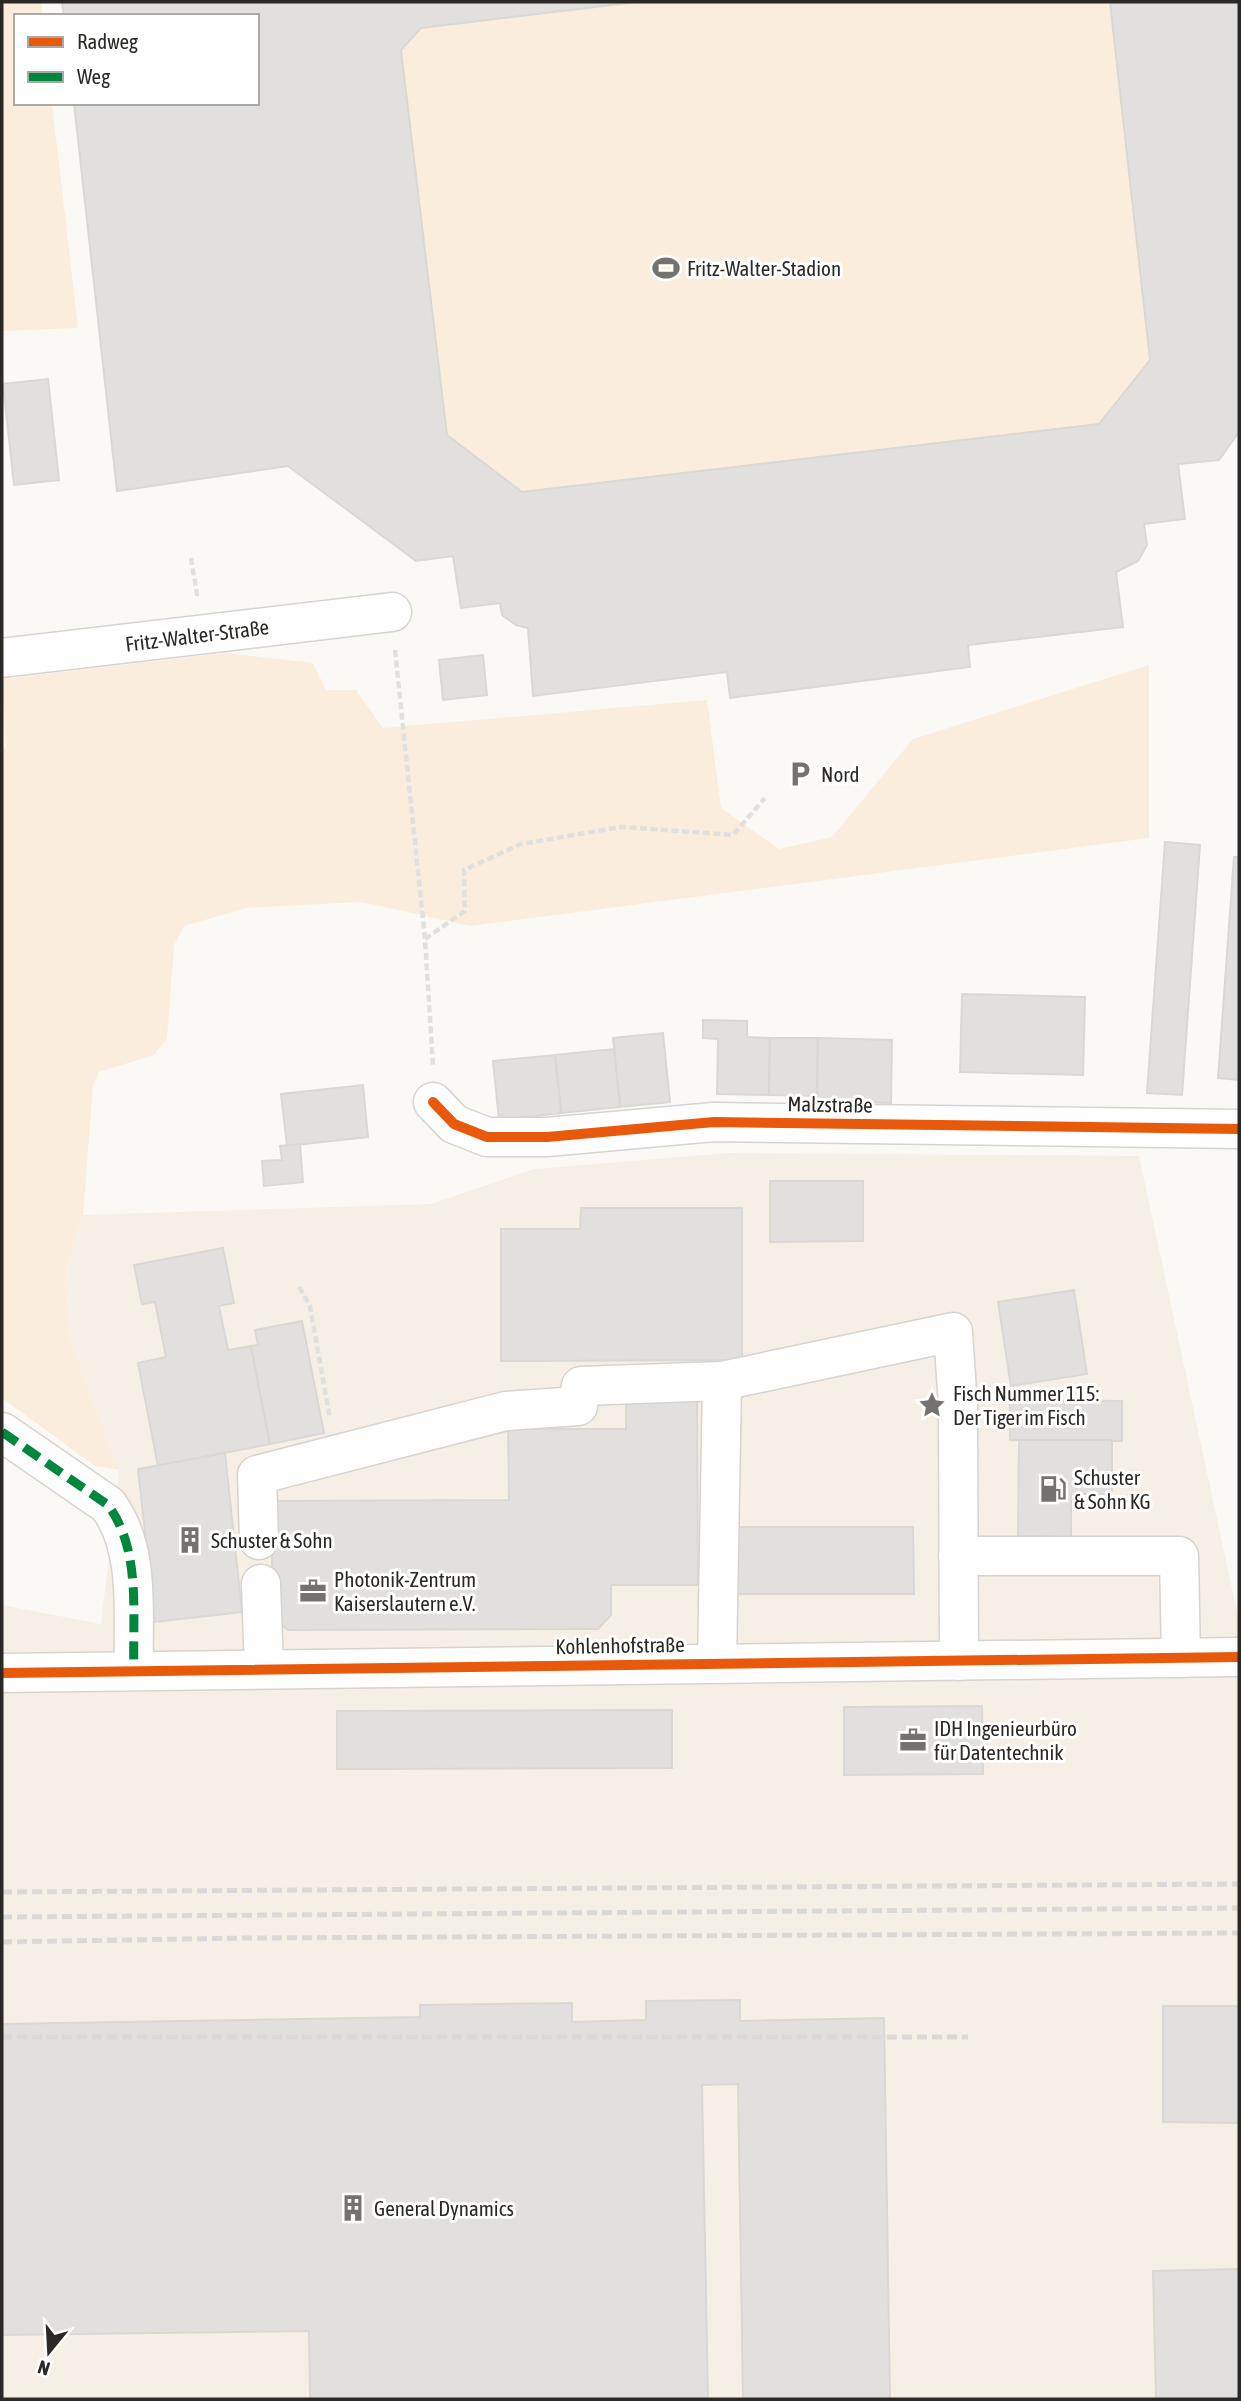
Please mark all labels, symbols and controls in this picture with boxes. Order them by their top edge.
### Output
legend [14,14,259,105]
text: Radweg [77,29,138,53]
text: Weg [77,64,110,88]
sports icon: Fritz-Walter-Stadion [651,253,681,283]
place label: Fritz-Walter-Stadion [687,256,841,280]
street label: Fritz-Walter-Straße [124,614,270,656]
parking icon: Nord [785,759,815,789]
place label: Nord [821,762,859,786]
street label: Malzstraße [787,1091,873,1117]
place label: Fisch Nummer 115: Der Tiger im Fisch [953,1381,1099,1429]
place icon: Fisch Nummer 115: Der Tiger im Fisch [917,1390,947,1420]
place label: Schuster & Sohn KG [1074,1465,1151,1513]
fuel station icon: Schuster & Sohn KG [1038,1474,1068,1504]
building icon: Schuster & Sohn [175,1525,205,1555]
place label: Schuster & Sohn [211,1528,333,1552]
place label: Photonik-Zentrum Kaiserslautern e.V. [334,1567,476,1615]
office icon: Photonik-Zentrum Kaiserslautern e.V. [298,1576,328,1606]
street label: Kohlenhofstraße [555,1632,685,1658]
place label: IDH Ingenieurbüro für Datentechnik [934,1716,1077,1764]
office icon: IDH Ingenieurbüro für Datentechnik [898,1725,928,1755]
building icon: General Dynamics [338,2193,368,2223]
place label: General Dynamics [374,2196,514,2220]
north arrow [14,2317,84,2387]
text: N [35,2356,52,2380]

